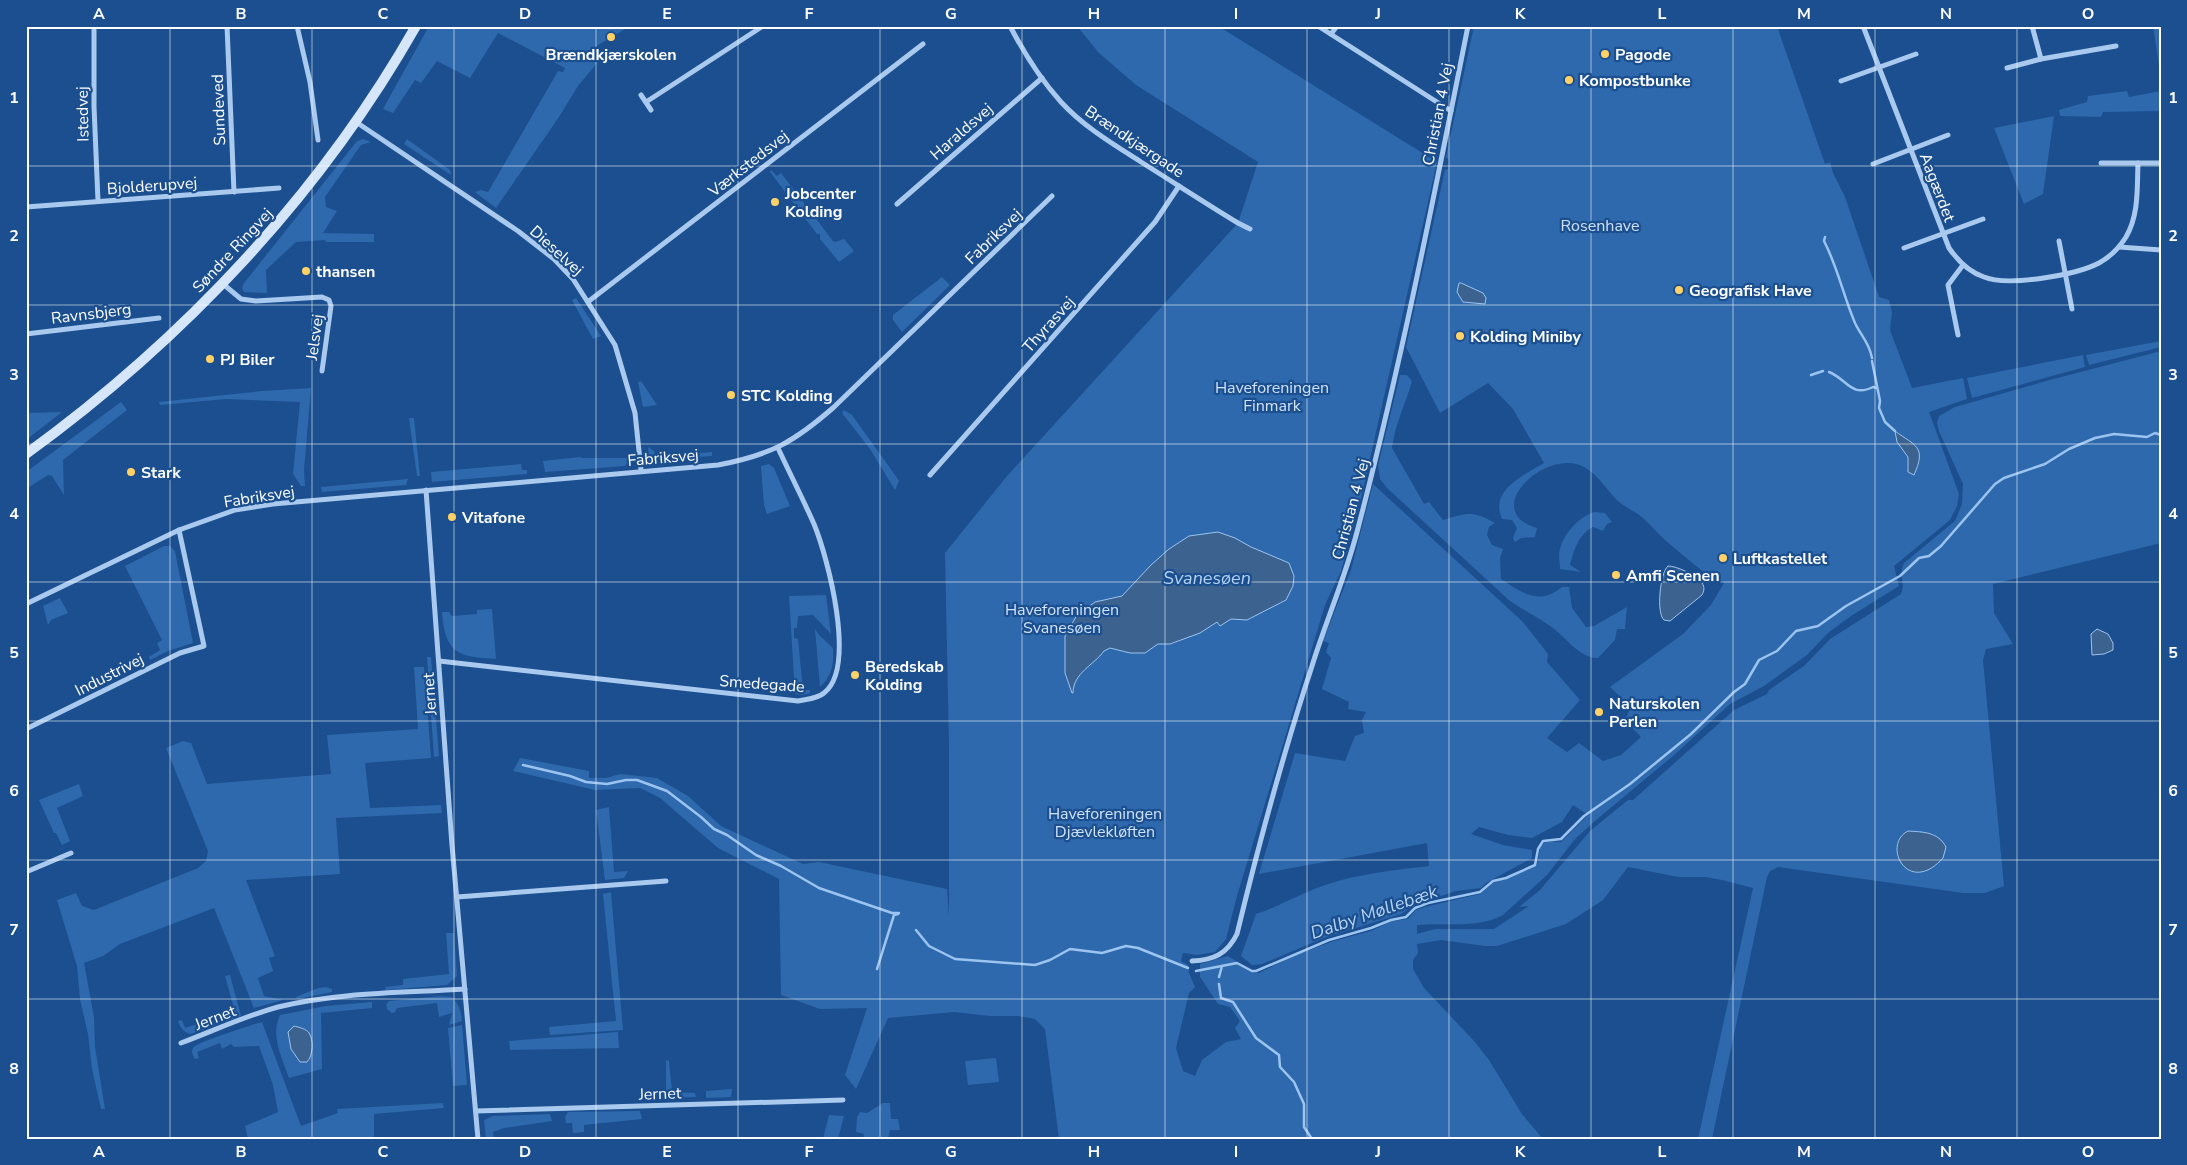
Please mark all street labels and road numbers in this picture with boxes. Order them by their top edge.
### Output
street label: Christian 4 Vej [1417,61,1459,167]
street label: Sundeved [207,74,231,146]
street label: Istedvej [72,86,94,142]
street label: Haraldsvej [925,98,998,165]
street label: Brændkjærgade [1080,100,1188,183]
street label: Værkstedsvej [703,125,793,203]
street label: Aagærdet [1914,150,1960,225]
street label: Bjolderupvej [106,172,198,200]
street label: Søndre Ringvej [188,203,278,298]
street label: Fabriksvej [960,204,1027,269]
street label: Dieselvej [525,221,588,281]
street label: Thyrasvej [1017,292,1080,358]
street label: Ravnsbjerg [50,298,133,330]
street label: Jelsvej [301,313,329,363]
street label: Fabriksvej [627,444,700,472]
street label: Christian 4 Vej [1327,456,1375,562]
street label: Fabriksvej [222,481,296,513]
street label: Industrivej [71,648,148,702]
street label: Smedegade [718,670,805,698]
street label: Jernet [418,672,443,717]
street label: Jernet [191,1000,240,1036]
street label: Jernet [637,1082,682,1106]

